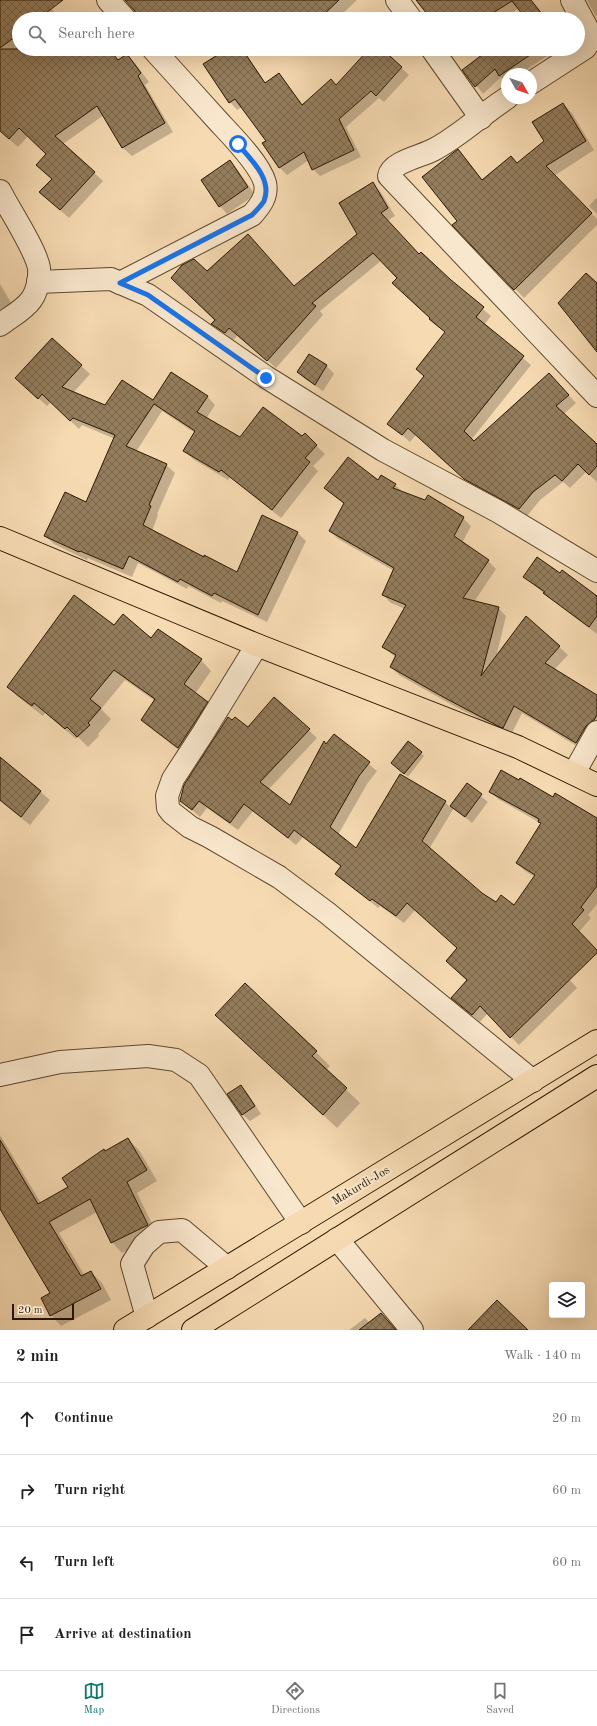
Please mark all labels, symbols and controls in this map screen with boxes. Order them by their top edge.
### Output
search box [12,12,585,56]
icon: search [26,23,48,45]
text: Search here [58,27,135,42]
north arrow [501,68,537,104]
route start [229,135,247,153]
route end [257,369,275,387]
street label: Makurdi-Jos [330,1164,392,1208]
map controls [549,1282,585,1318]
button: layers [549,1282,585,1318]
scale bar [12,1302,74,1321]
text: 20 m [18,1305,43,1316]
text: 2 min [16,1348,59,1365]
text: Walk · 140 m [504,1349,581,1362]
icon: ahead [16,1408,38,1430]
text: Continue [54,1411,113,1426]
text: 20 m [552,1412,581,1425]
icon: right [16,1480,38,1502]
text: Turn right [54,1483,125,1498]
text: 60 m [552,1484,581,1497]
icon: left [16,1552,38,1574]
text: Turn left [54,1555,114,1570]
text: 60 m [552,1556,581,1569]
icon: arrive [16,1624,38,1646]
text: Arrive at destination [54,1627,192,1642]
tab: Map [83,1680,105,1718]
tab: Directions [271,1680,320,1718]
tab: Saved [486,1680,514,1718]

